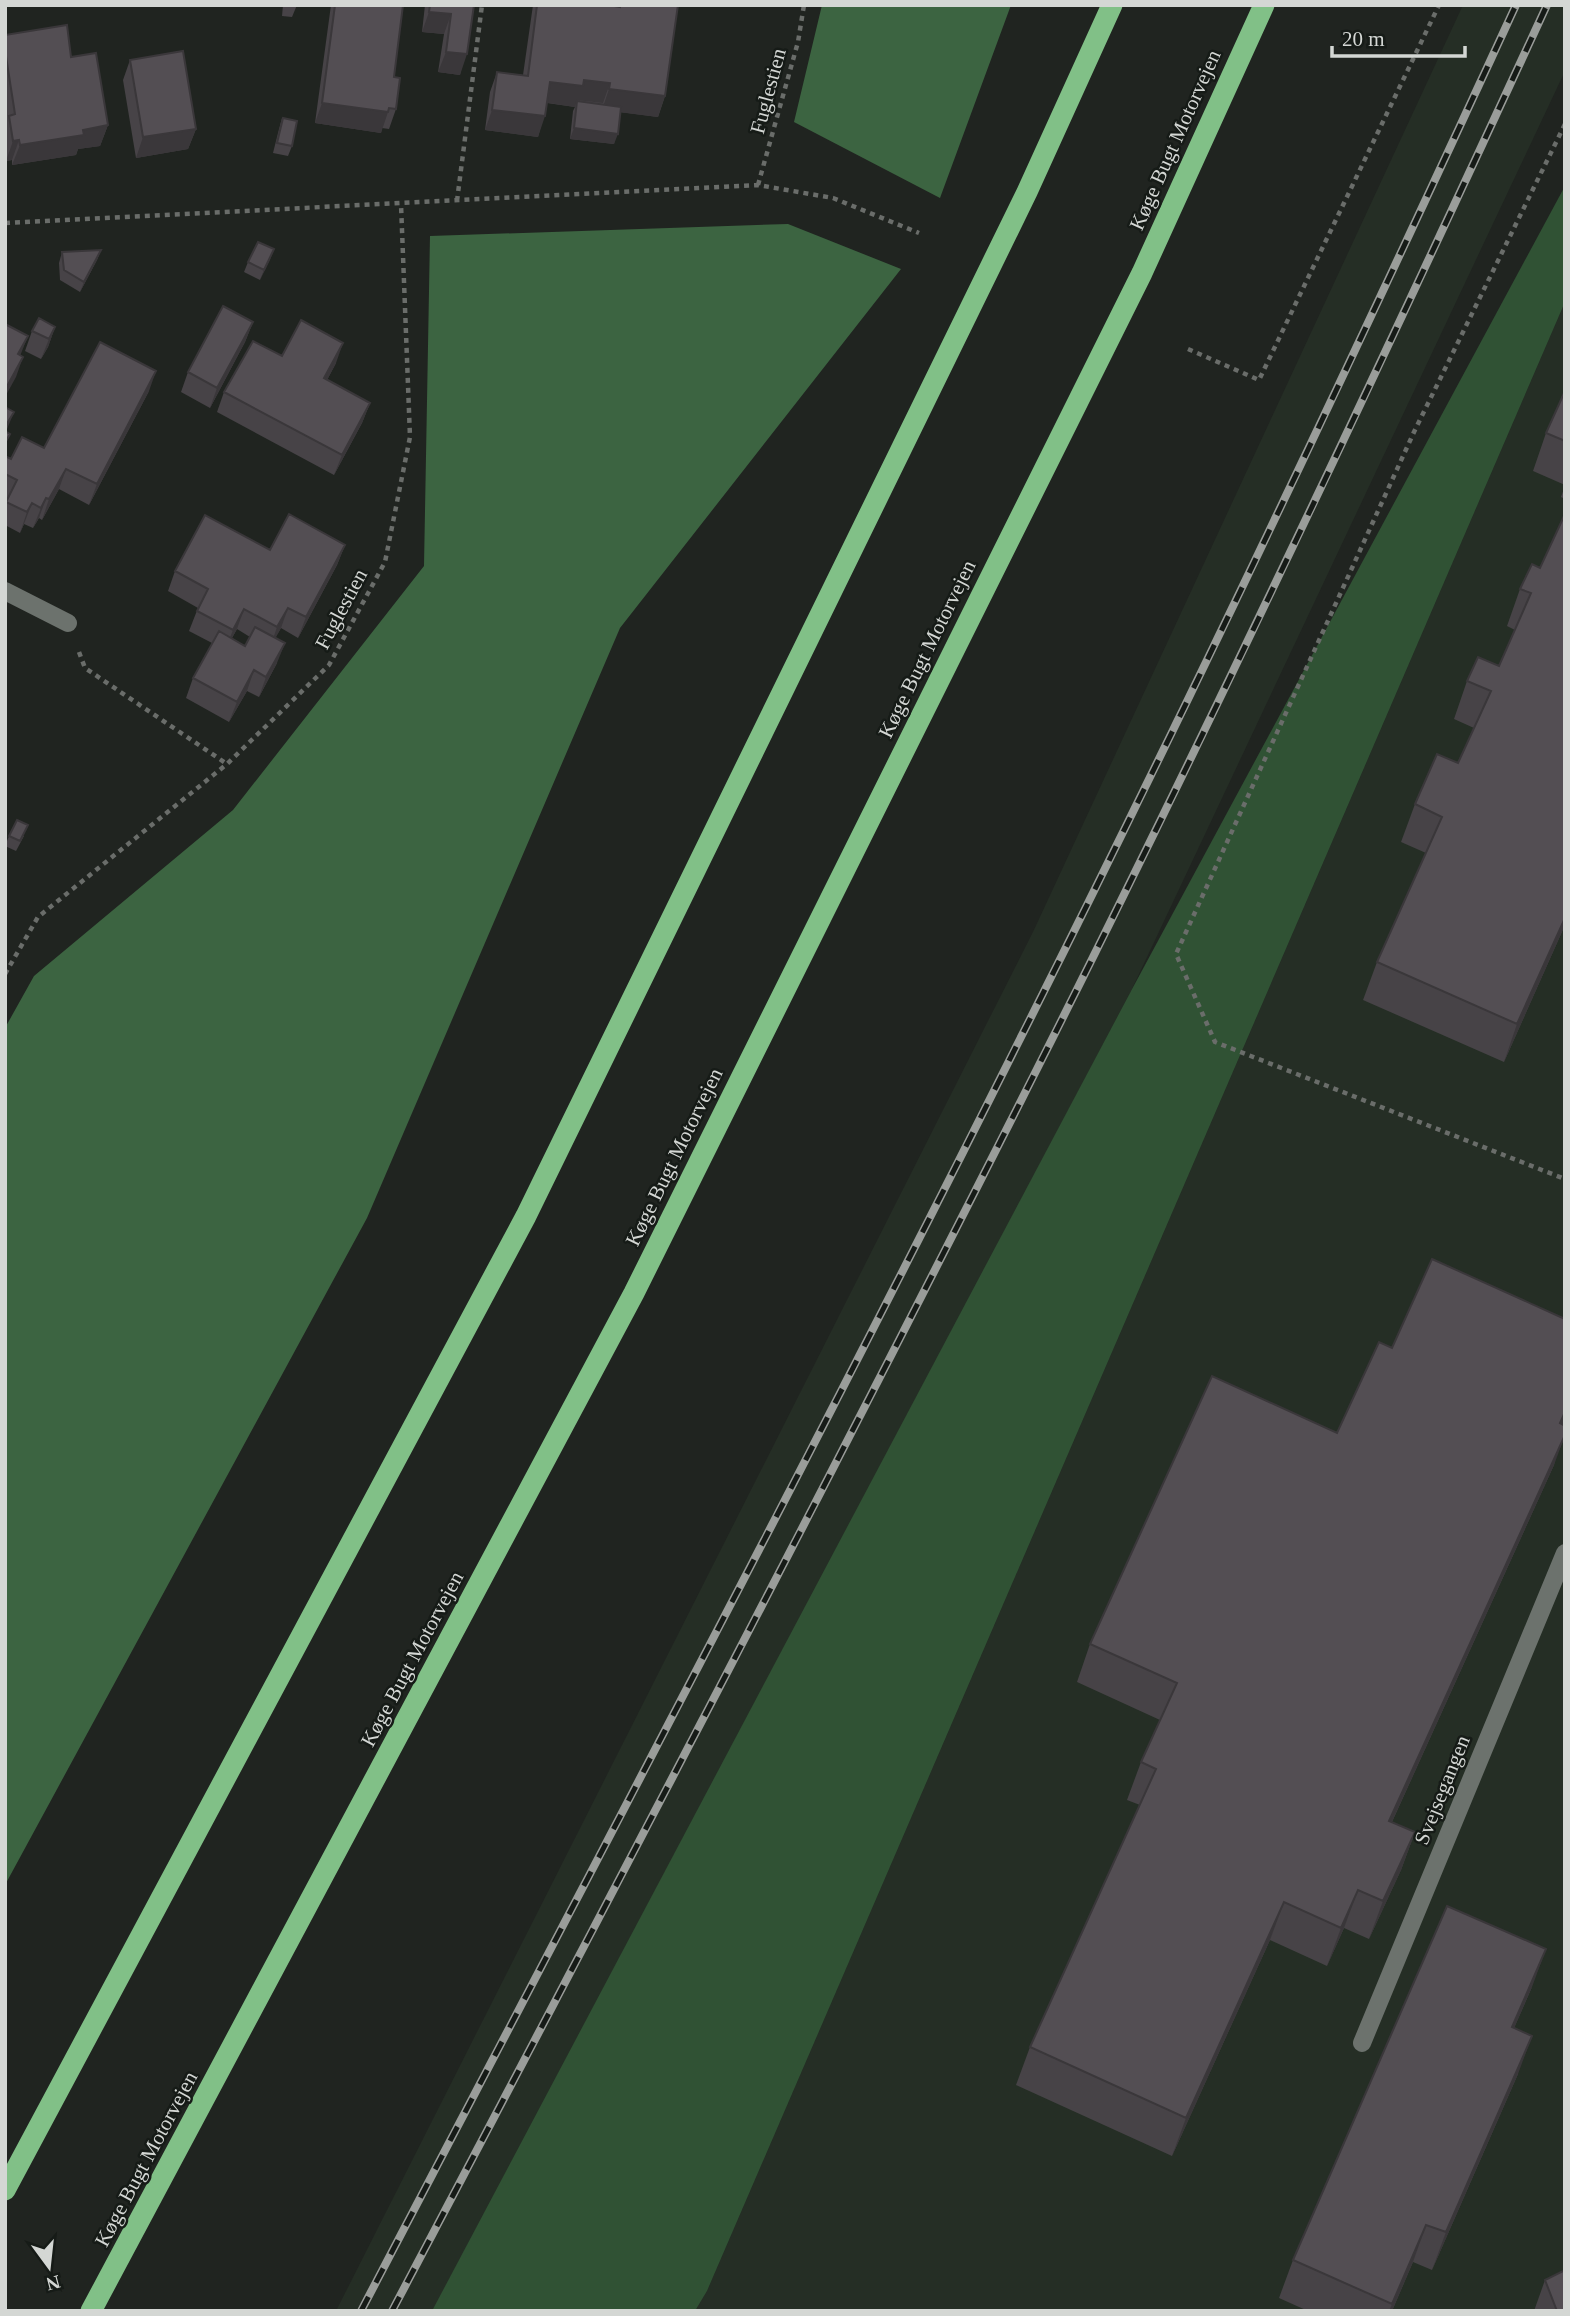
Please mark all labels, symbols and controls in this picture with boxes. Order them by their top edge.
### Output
scale bar [1332,14,1465,58]
text: 20 m [1342,27,1385,51]
street label: Fuglestien [745,45,791,136]
street label: Køge Bugt Motorvejen [1124,46,1226,234]
street label: Køge Bugt Motorvejen [874,556,981,742]
street label: Fuglestien [310,564,372,653]
street label: Køge Bugt Motorvejen [621,1064,728,1250]
street label: Køge Bugt Motorvejen [356,1567,469,1751]
street label: Svejsegangen [1409,1732,1475,1848]
street label: Køge Bugt Motorvejen [90,2067,203,2251]
north arrow [14,2232,84,2302]
text: N [44,2271,63,2295]

